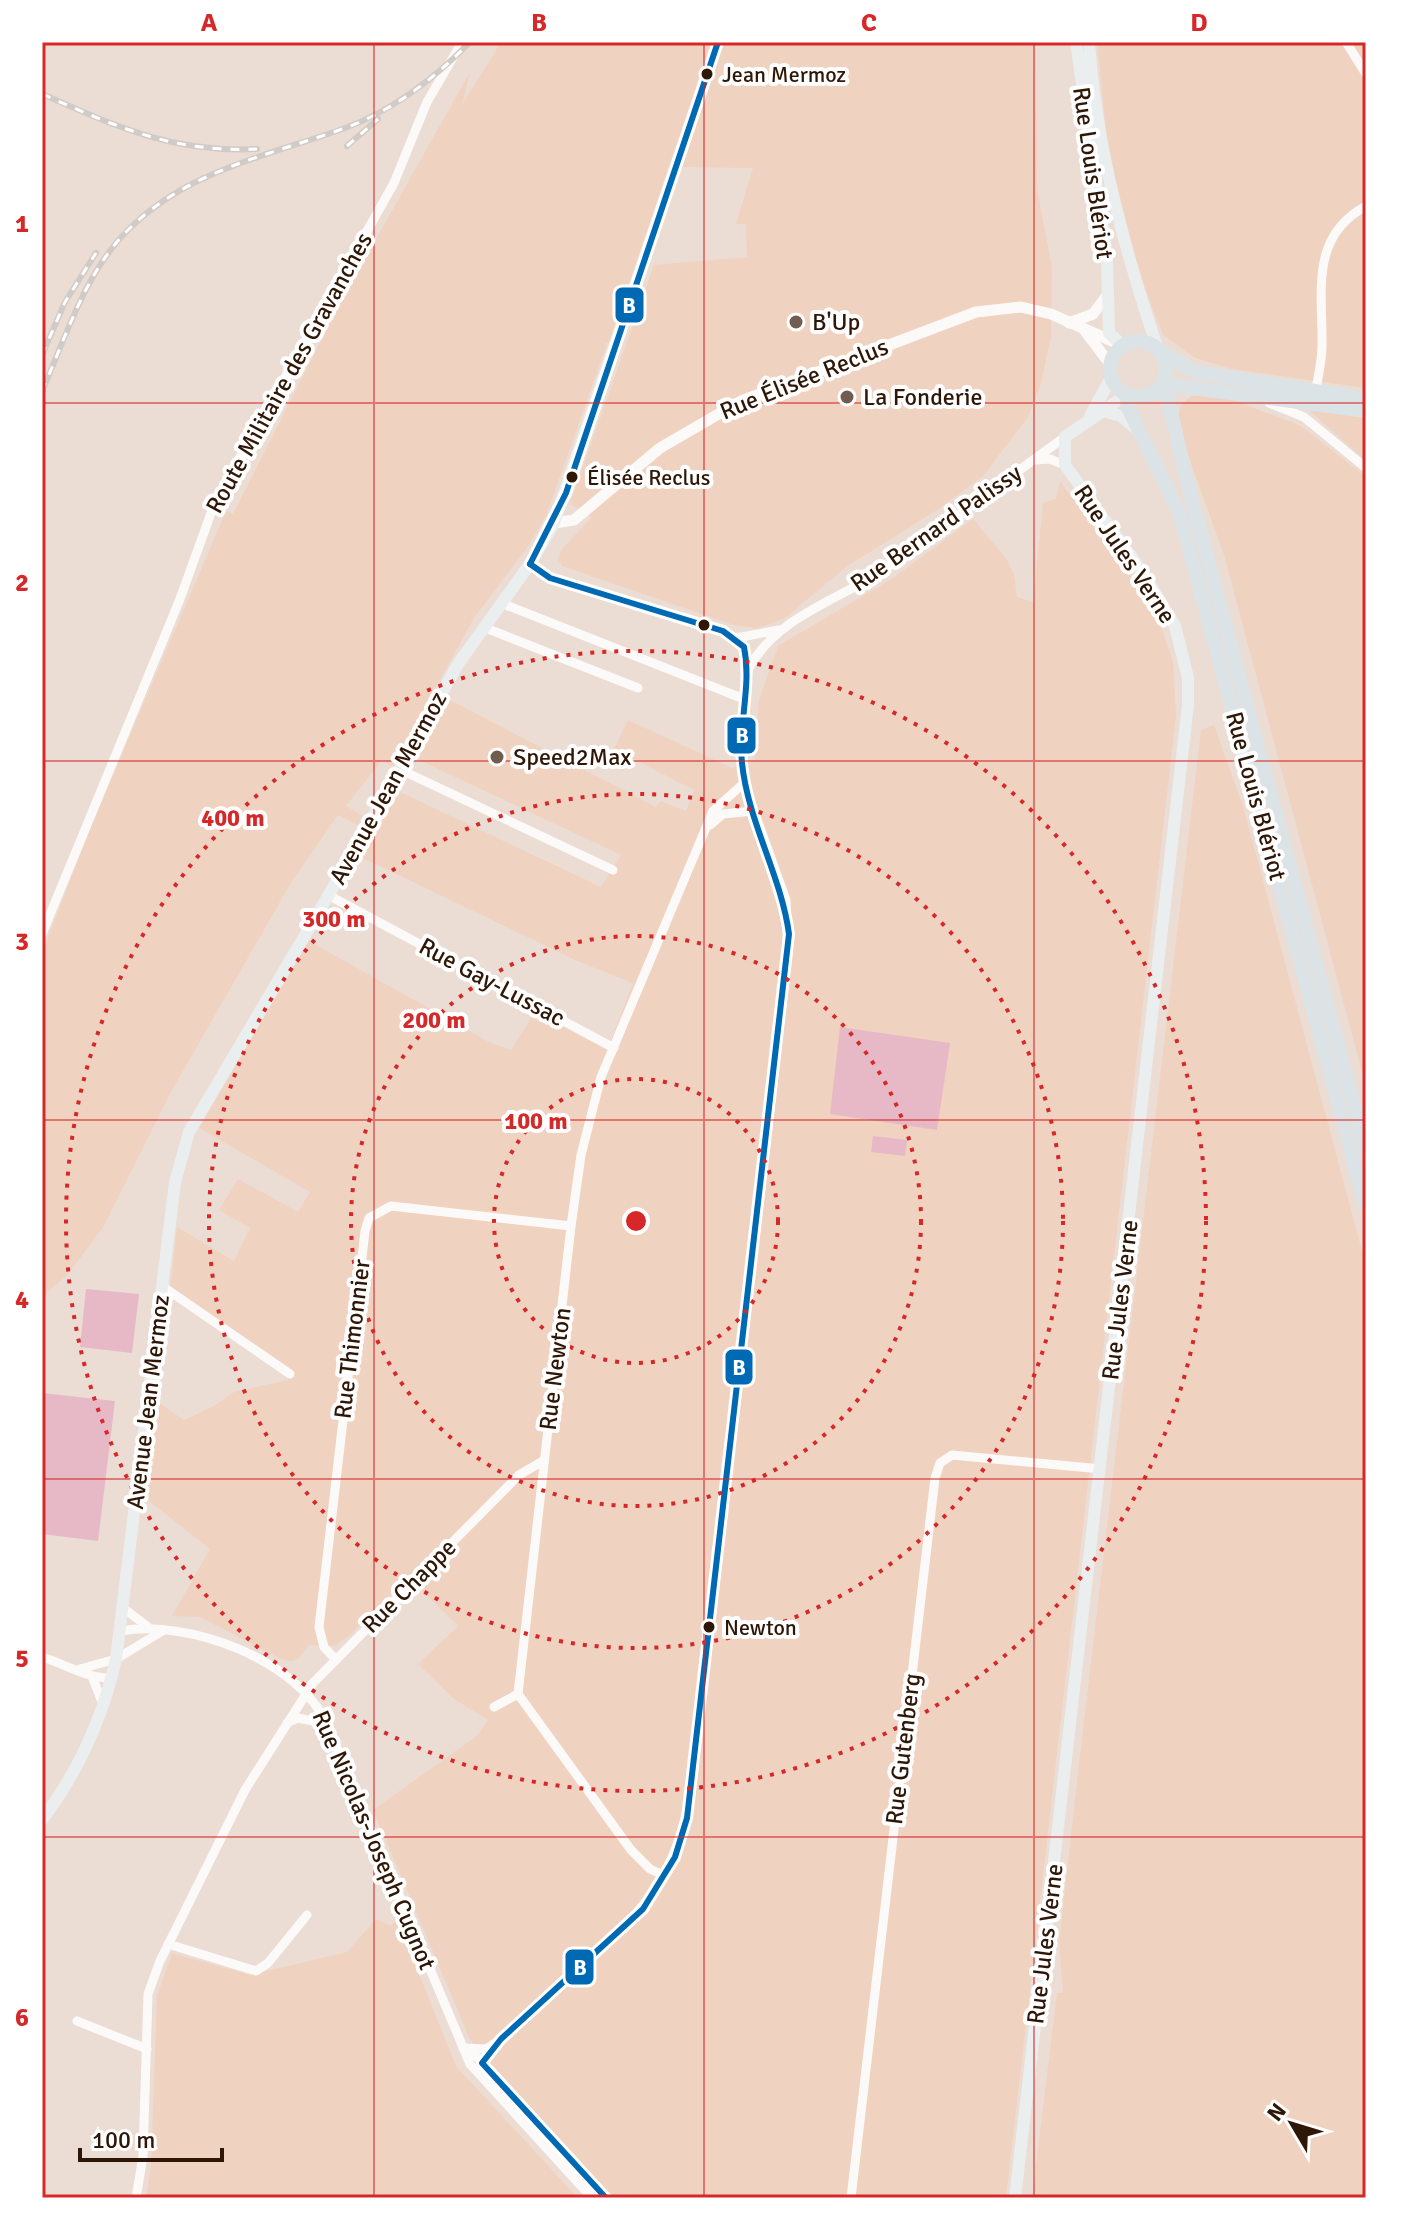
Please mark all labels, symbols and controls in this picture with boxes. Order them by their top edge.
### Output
text: A [201,7,218,39]
text: B [531,7,547,39]
text: C [861,7,877,39]
text: D [1190,7,1208,39]
place label: Jean Mermoz [722,61,846,88]
marker: Jean Mermoz [699,66,715,82]
street label: Rue Louis Blériot [1066,85,1120,261]
text: 1 [15,208,29,240]
street label: Route Militaire des Gravanches [199,227,379,519]
line badge: B [614,286,645,324]
text: B [622,292,636,319]
place label: B'Up [812,307,860,337]
marker: B'Up [787,313,805,331]
street label: Rue Élisée Reclus [715,332,893,426]
place label: La Fonderie [863,382,983,412]
marker: La Fonderie [838,388,856,406]
street label: Rue Bernard Palissy [844,458,1028,598]
place label: Élisée Reclus [587,464,710,491]
marker: Élisée Reclus [564,469,580,485]
street label: Rue Jules Verne [1067,479,1183,629]
text: 2 [15,567,29,599]
unlabelled marker [696,617,712,633]
street label: Avenue Jean Mermoz [323,686,453,890]
street label: Rue Louis Blériot [1219,708,1293,884]
line badge: B [726,716,757,755]
text: B [735,722,749,749]
place label: Speed2Max [513,742,631,772]
marker: Speed2Max [488,748,506,766]
text: 400 m [201,803,265,833]
text: 300 m [302,904,366,934]
text: 3 [15,926,29,958]
street label: Rue Gay-Lussac [414,931,570,1033]
text: 200 m [402,1005,466,1035]
text: 100 m [504,1106,568,1136]
centre of rings [622,1207,650,1235]
street label: Rue Jules Verne [1095,1218,1145,1382]
street label: Rue Thimonnier [327,1257,377,1421]
text: 4 [15,1284,29,1316]
street label: Avenue Jean Mermoz [120,1293,176,1511]
street label: Rue Newton [533,1306,577,1432]
line badge: B [724,1348,754,1386]
text: B [732,1354,746,1381]
street label: Rue Chappe [355,1532,463,1640]
place label: Newton [724,1614,797,1641]
marker: Newton [701,1619,717,1635]
text: 5 [15,1643,29,1675]
street label: Rue Gutenberg [879,1672,927,1826]
street label: Rue Nicolas-Joseph Cugnot [306,1706,442,1974]
street label: Rue Jules Verne [1020,1862,1070,2026]
line badge: B [564,1948,595,1986]
text: B [573,1954,587,1981]
text: 6 [15,2002,29,2034]
north arrow [1252,2084,1332,2164]
text: N [1261,2098,1292,2126]
scale bar [80,2112,222,2162]
text: 100 m [92,2125,155,2155]

